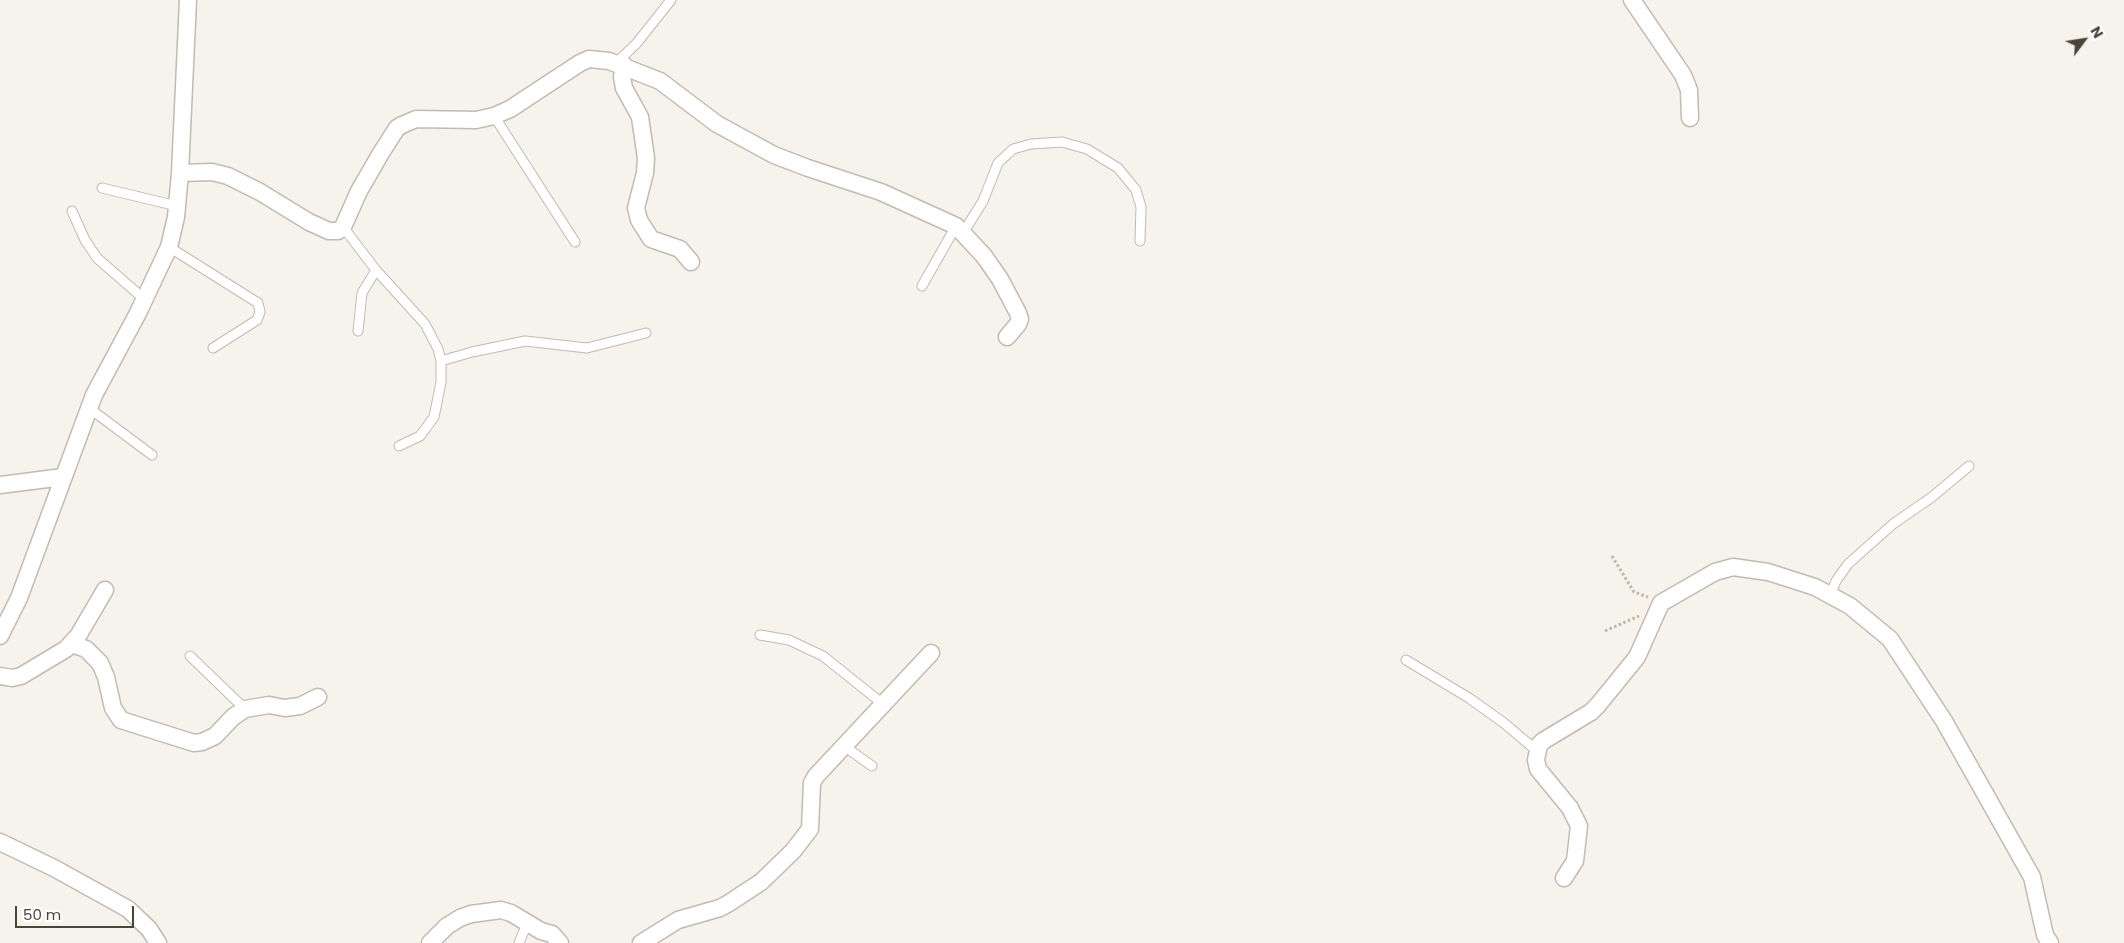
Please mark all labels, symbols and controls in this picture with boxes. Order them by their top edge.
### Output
north arrow [2059,15,2109,65]
text: N [2086,23,2108,42]
scale bar [18,896,136,928]
text: 50 m [23,904,61,925]

